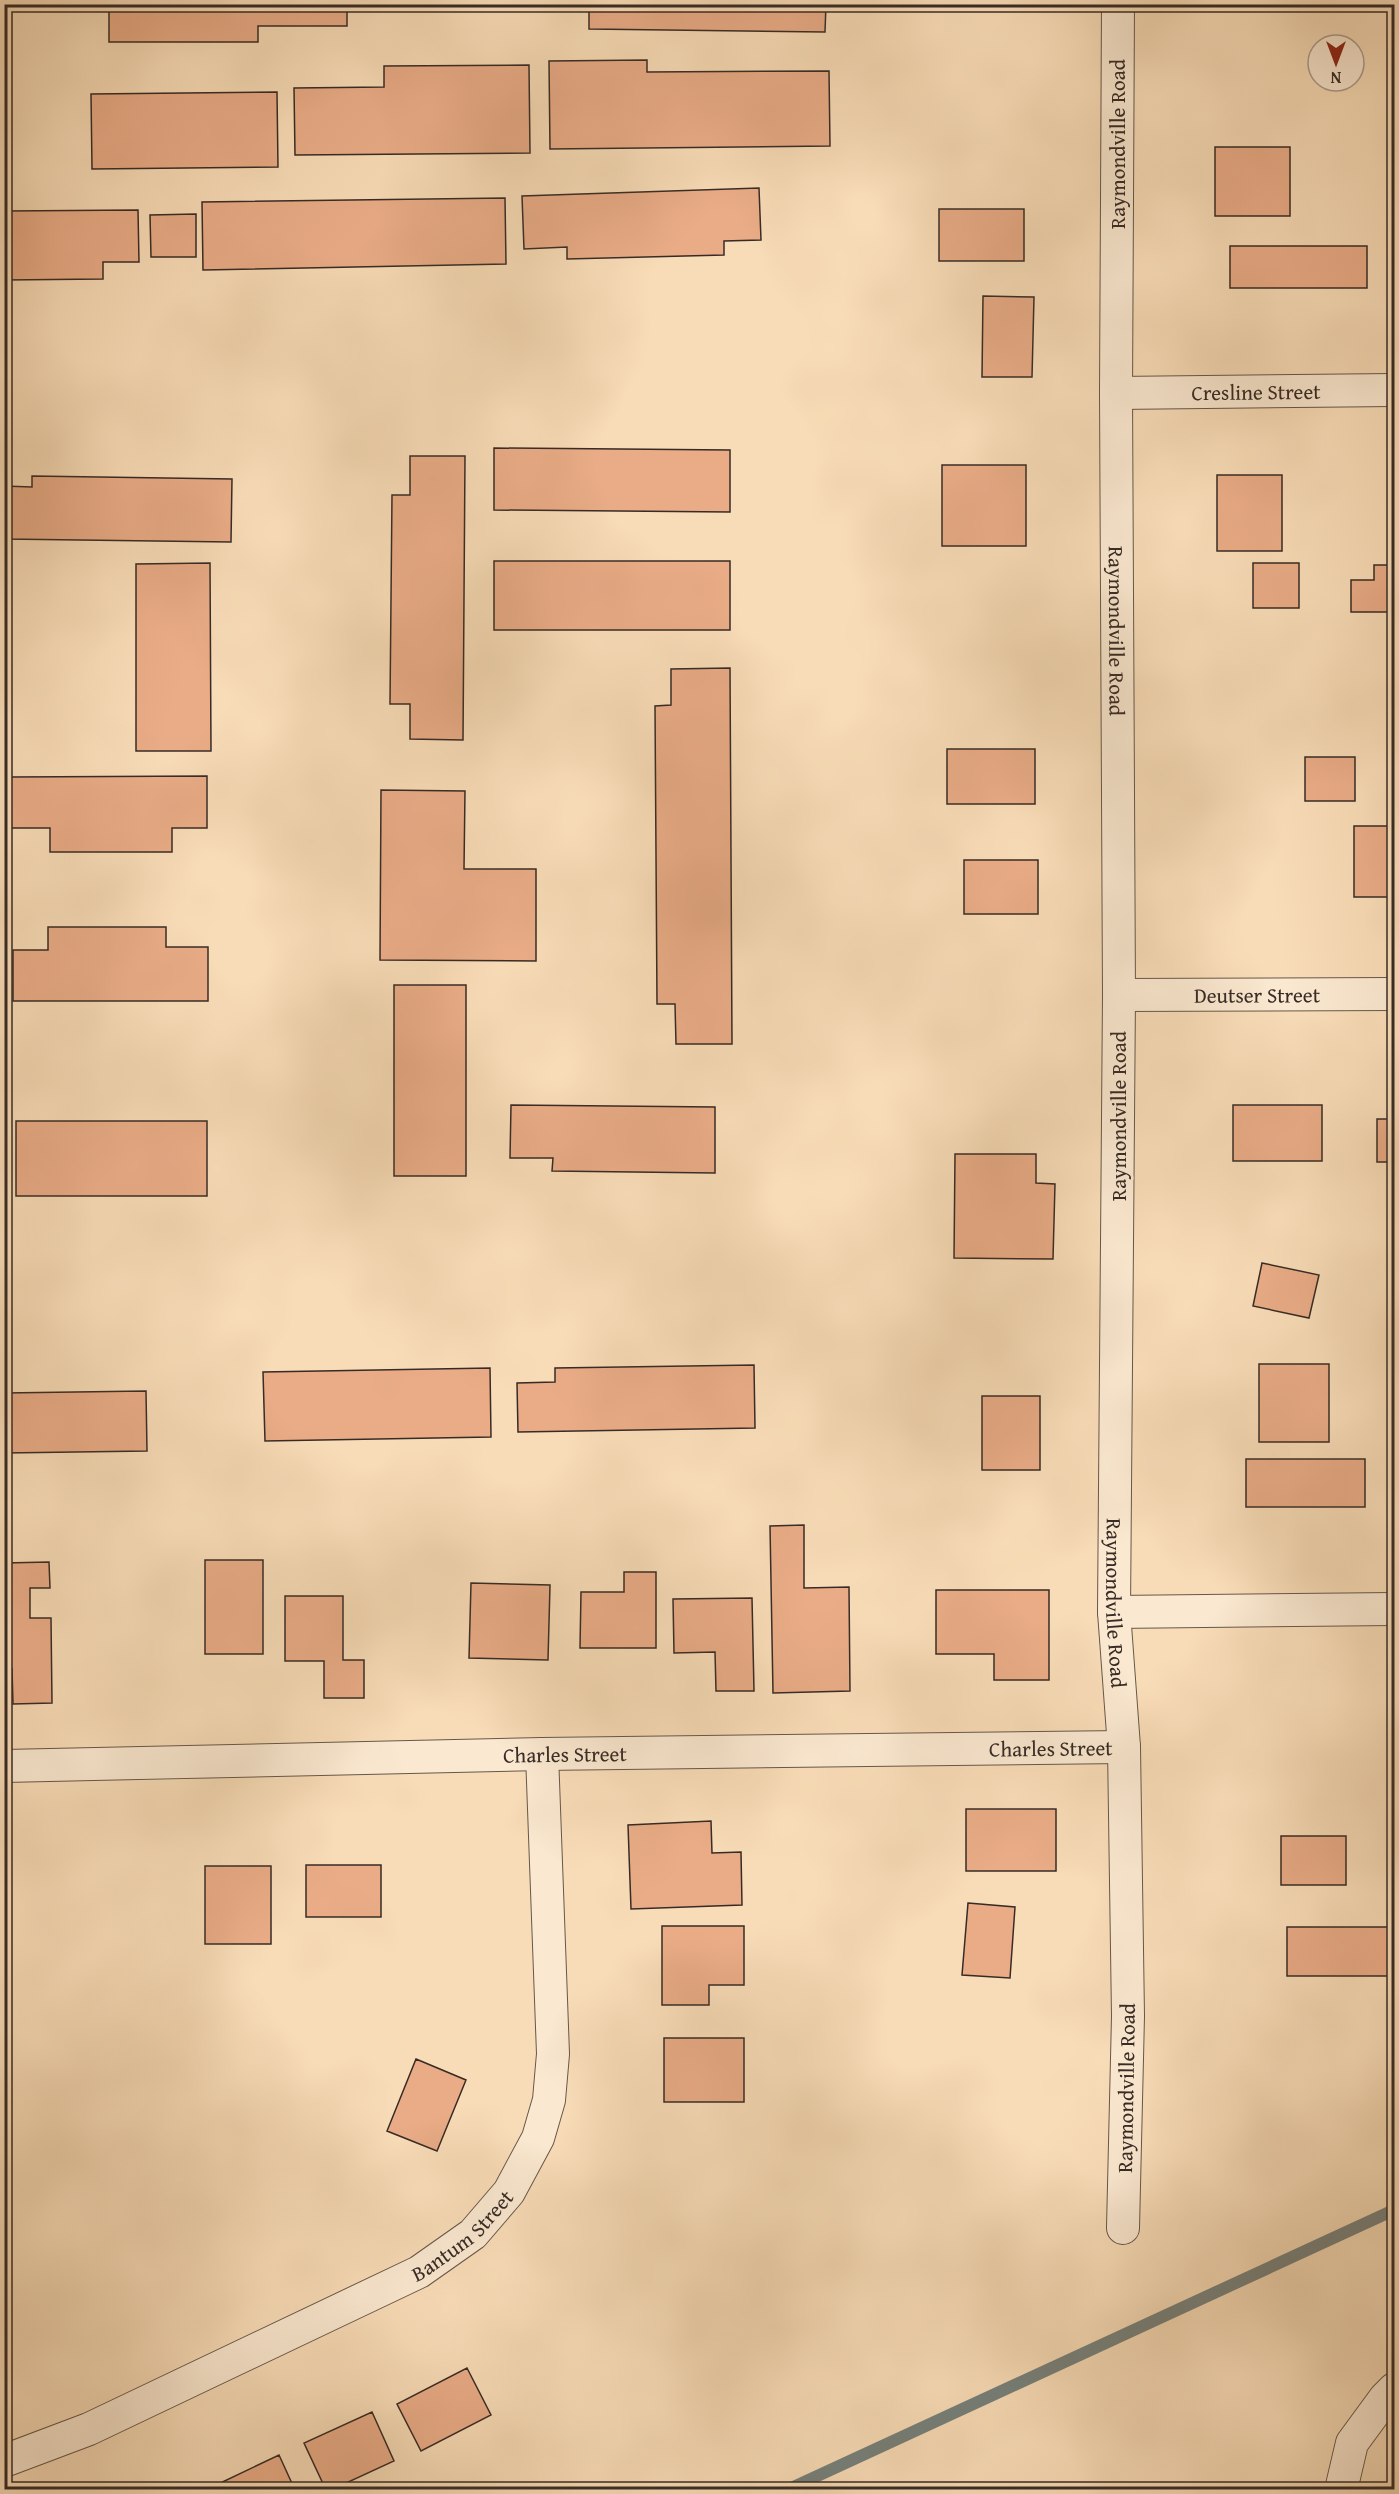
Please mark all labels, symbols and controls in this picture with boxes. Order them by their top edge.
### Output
north arrow [1306,33,1366,93]
street label: Raymondville Road [1102,58,1133,229]
text: N [1330,66,1341,90]
street label: Cresline Street [1191,375,1321,408]
street label: Raymondville Road [1101,546,1133,717]
street label: Deutser Street [1194,979,1321,1010]
street label: Raymondville Road [1103,1030,1134,1201]
street label: Raymondville Road [1098,1518,1135,1690]
street label: Charles Street [989,1732,1113,1764]
street label: Charles Street [503,1737,627,1770]
street label: Raymondville Road [1109,2002,1143,2173]
street label: Bantum Street [406,2182,521,2289]

